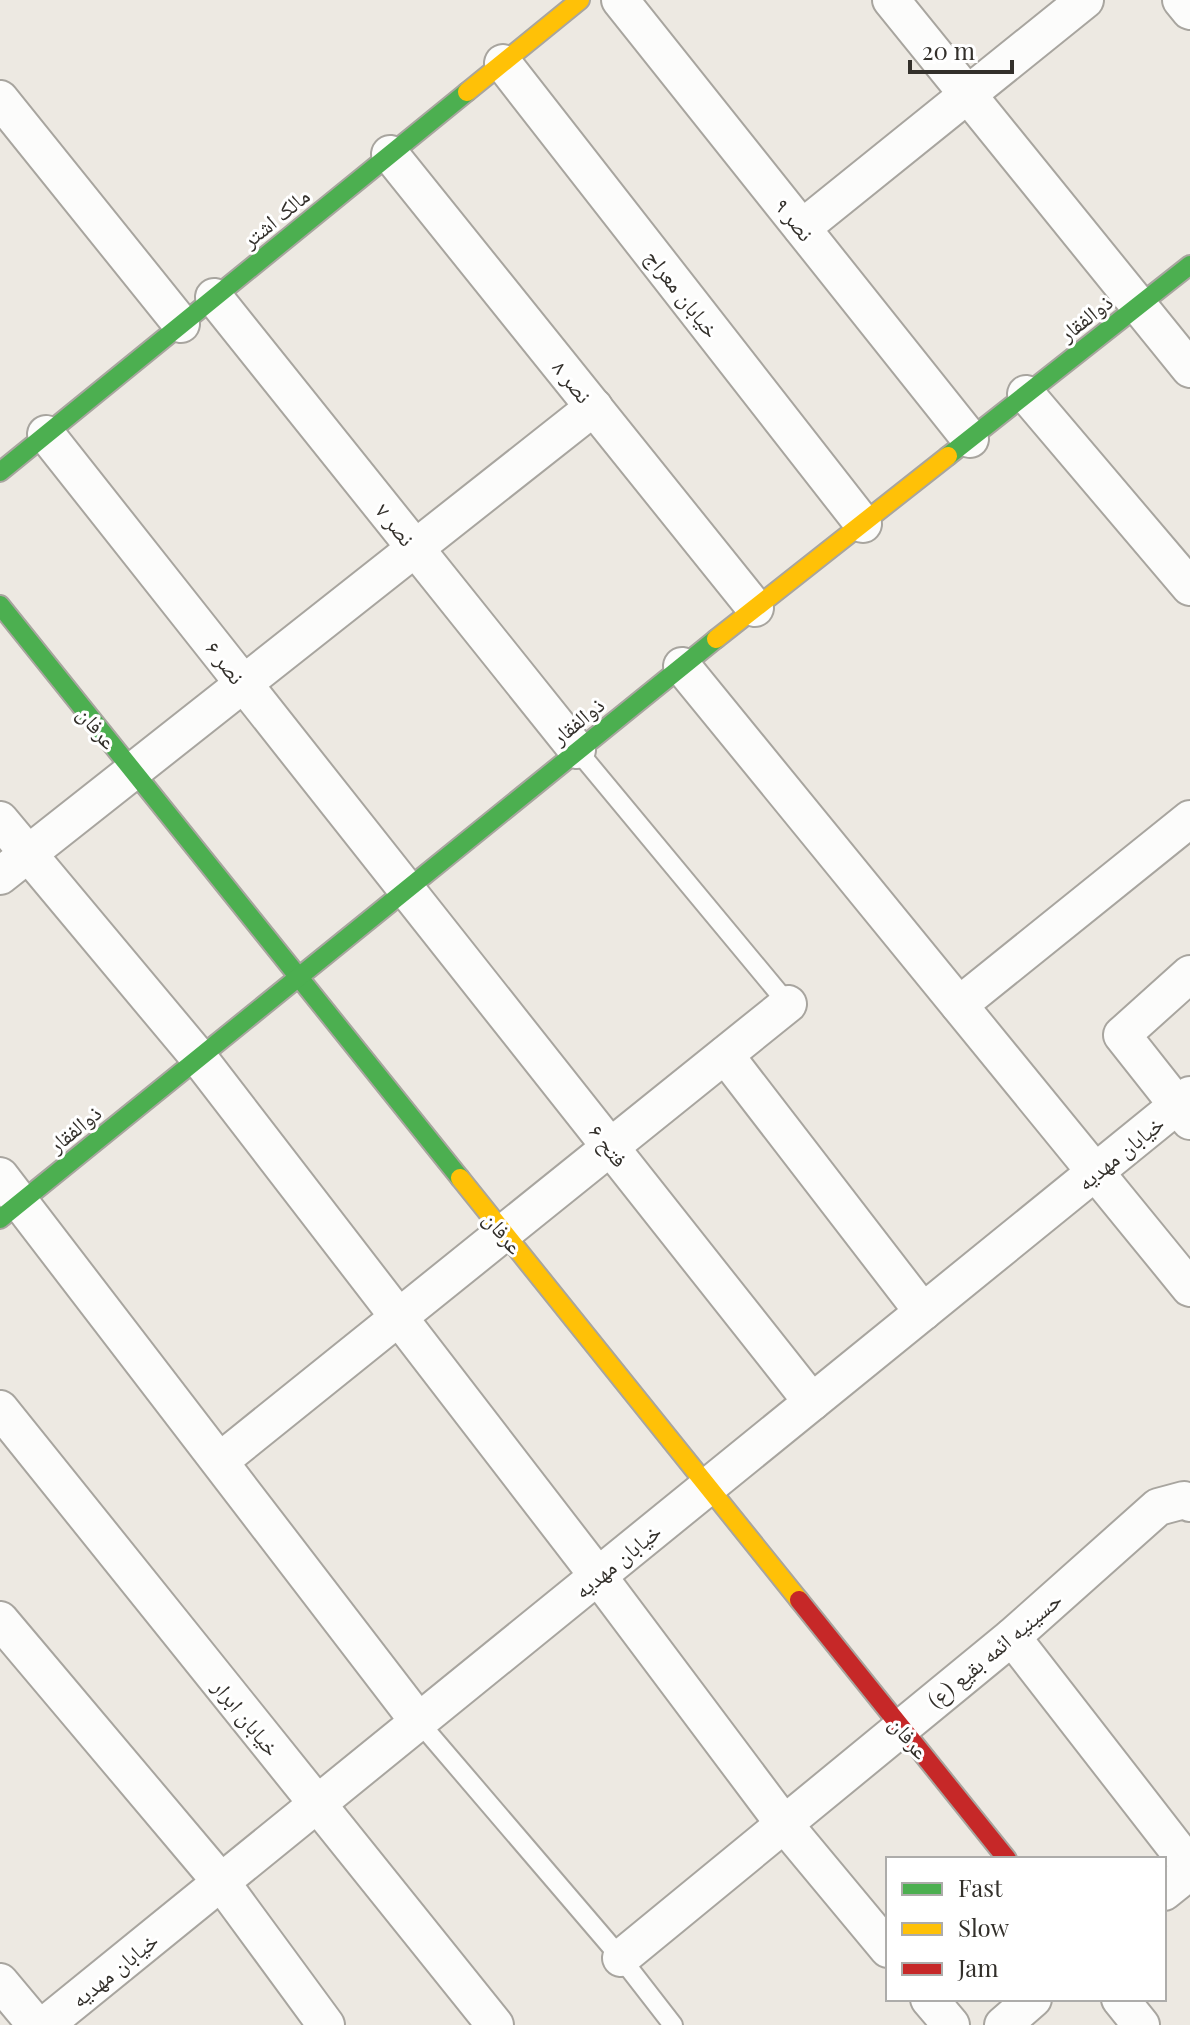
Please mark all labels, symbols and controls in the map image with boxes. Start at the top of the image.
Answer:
scale bar [910,24,1012,74]
text: 20 m [922,34,975,66]
street label: مالک اشتر [234,180,315,254]
street label: نصر ۹ [768,191,822,247]
street label: خیابان معراج [639,242,727,344]
street label: ذوالفقار [1051,287,1118,348]
street label: نصر ۸ [546,353,600,409]
street label: نصر ۷ [369,496,423,552]
street label: نصر ۶ [200,634,252,690]
street label: ذوالفقار [543,689,610,751]
street label: عرفان [71,699,125,755]
street label: ذوالفقار [40,1097,107,1159]
street label: خیابان مهدیه [1070,1108,1170,1196]
street label: فتح ۶ [583,1117,635,1173]
street label: عرفان [477,1204,531,1260]
street label: خیابان مهدیه [567,1516,667,1604]
street label: حسینیه ائمه بقیع (ع) [920,1584,1068,1714]
street label: خیابان ابرار [206,1671,287,1762]
street label: عرفان [883,1709,937,1765]
legend [886,1857,1166,2001]
text: Fast [958,1871,1003,1903]
text: Slow [958,1911,1010,1943]
street label: خیابان مهدیه [64,1925,164,2013]
text: Jam [957,1951,999,1983]

